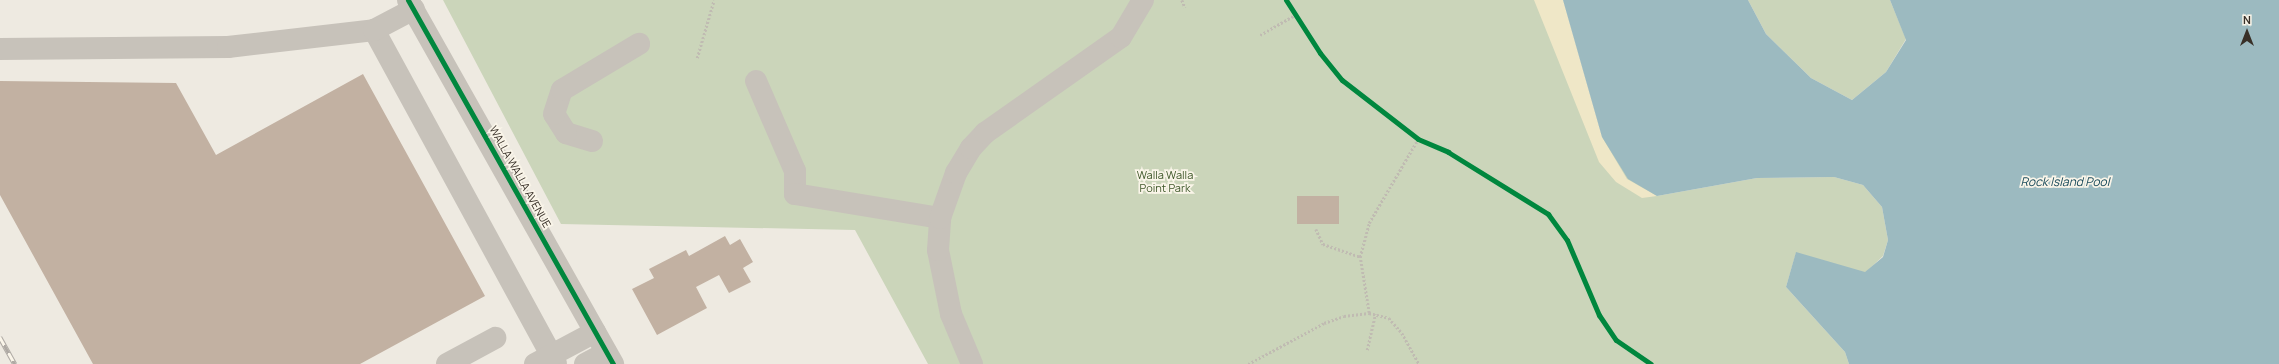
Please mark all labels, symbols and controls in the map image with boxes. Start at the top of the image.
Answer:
north arrow [2227,12,2267,52]
text: N [2243,12,2251,27]
street label: WALLA WALLA AVENUE [486,124,554,230]
park label: Walla Walla Point Park [1137,169,1193,195]
water label: Rock Island Pool [2020,175,2110,189]

